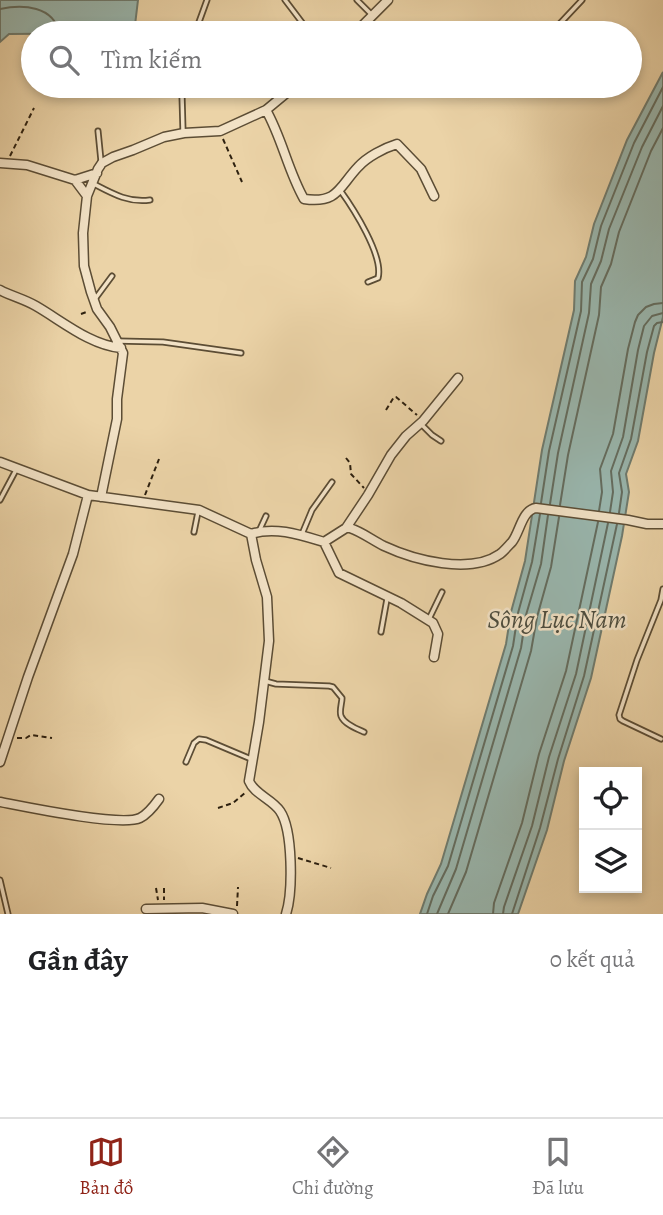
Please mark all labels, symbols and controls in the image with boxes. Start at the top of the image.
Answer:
search box [21,21,642,98]
icon: search [45,41,83,79]
text: Tìm kiếm [101,42,202,77]
water label: Sông Lục Nam [487,602,627,637]
map controls [579,767,642,893]
button: locate [579,767,642,830]
button: layers [579,830,642,893]
text: Gần đây [28,940,128,980]
text: 0 kết quả [550,944,635,975]
tab: Bản đồ [79,1133,133,1201]
tab: Chỉ đường [292,1133,374,1201]
tab: Đã lưu [532,1133,584,1201]

